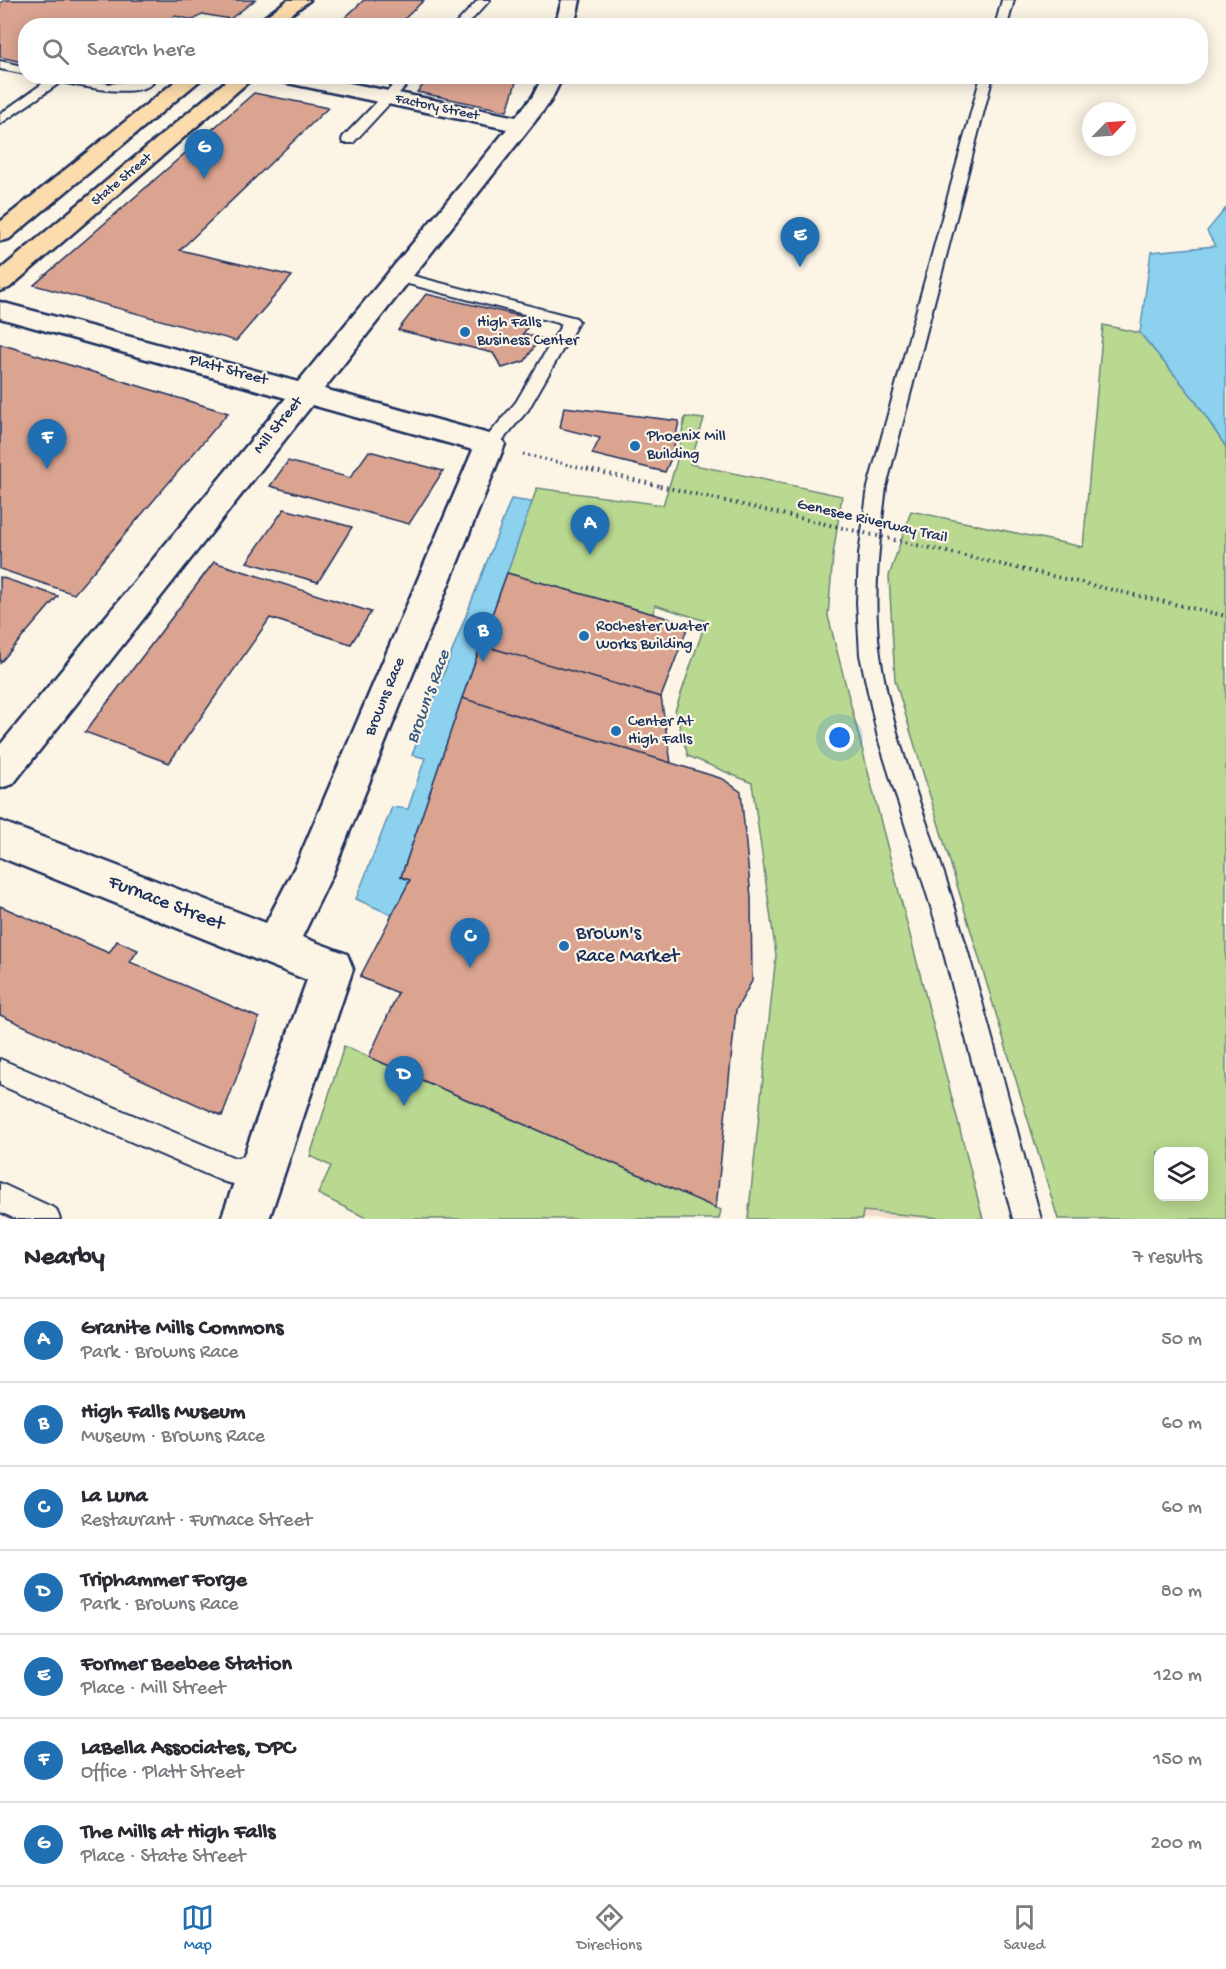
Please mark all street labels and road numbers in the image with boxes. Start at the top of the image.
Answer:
street label: Factory Street [393,91,482,125]
street label: State Street [88,149,157,210]
street label: Platt Street [186,351,271,391]
street label: Mill Street [250,392,309,458]
street label: Genesee Riverway Trail [795,495,949,549]
street label: Browns Race [361,654,411,740]
street label: Furnace Street [104,871,229,937]

